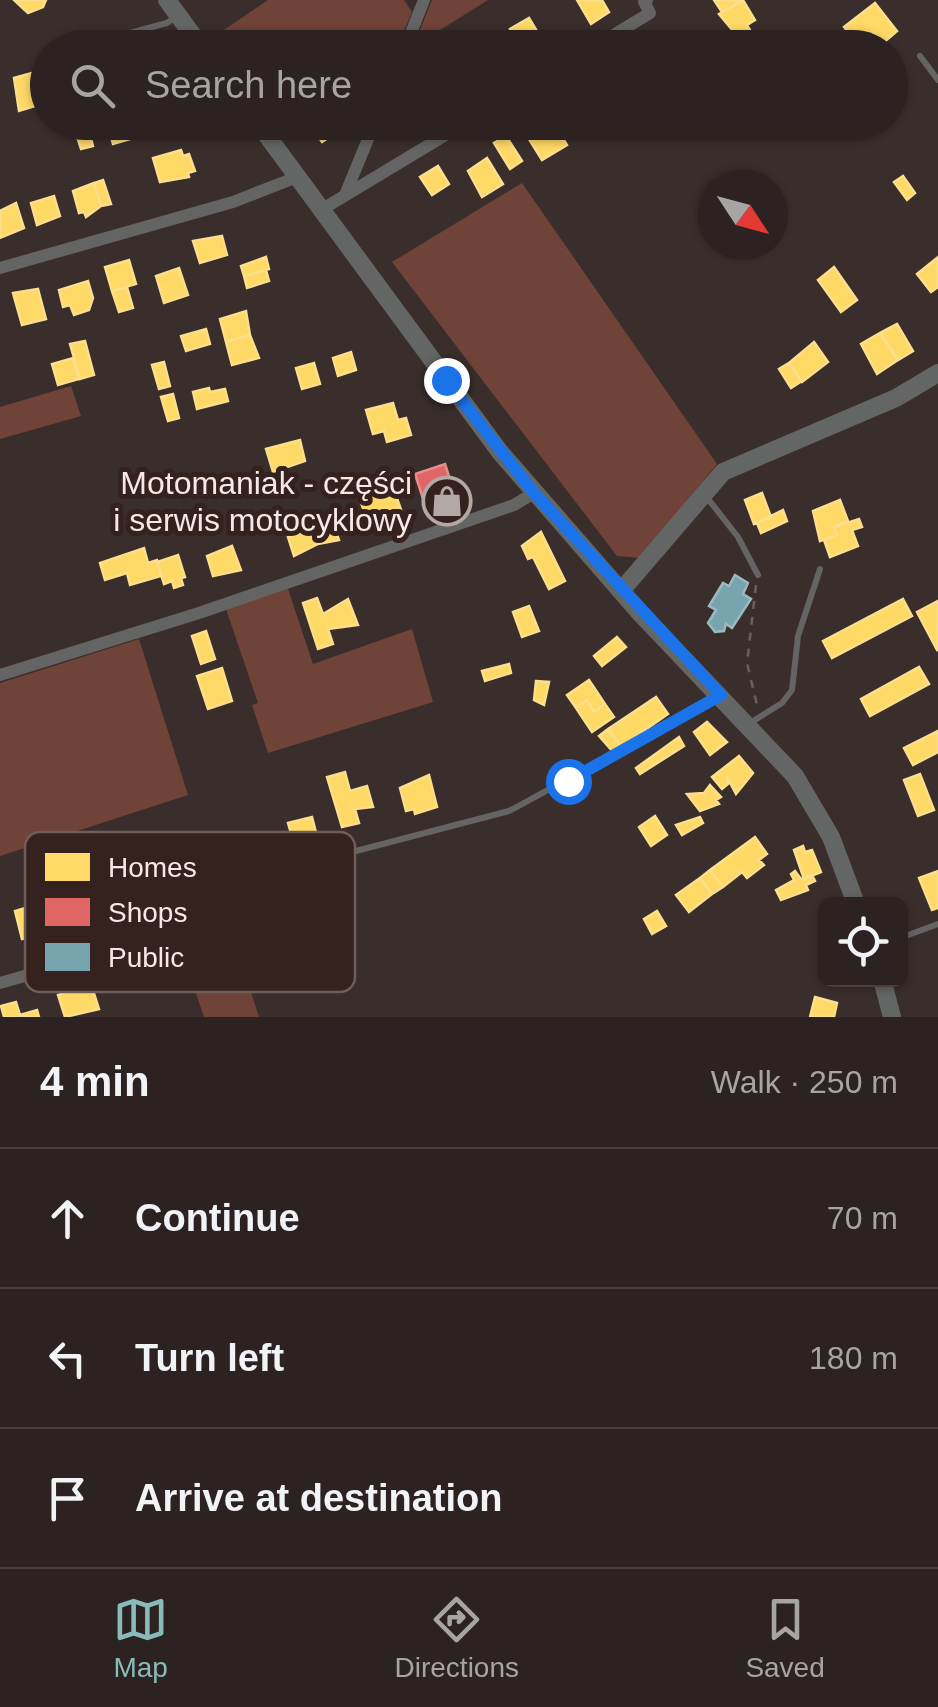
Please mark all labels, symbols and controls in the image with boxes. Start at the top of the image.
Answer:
search box [30,30,908,140]
icon: search [65,58,120,113]
text: Search here [145,64,352,106]
north arrow [698,170,788,260]
route end [424,358,470,404]
place label: Motomaniak - części i serwis motocyklowy [113,465,412,538]
shop icon: Motomaniak - części i serwis motocyklowy [421,475,473,527]
route start [546,759,592,805]
legend [25,832,355,992]
text: Homes [108,852,197,883]
text: Shops [108,897,187,928]
map controls [818,897,908,987]
button: locate [818,897,908,987]
text: Public [108,942,184,973]
text: 4 min [40,1058,150,1105]
text: Walk · 250 m [711,1064,898,1100]
icon: ahead [40,1191,95,1246]
text: Continue [135,1197,300,1239]
text: 70 m [827,1200,898,1236]
icon: left [40,1331,95,1386]
text: Turn left [135,1337,284,1379]
text: 180 m [809,1340,898,1376]
icon: arrive [40,1471,95,1526]
text: Arrive at destination [135,1477,502,1519]
tab: Map [113,1592,168,1684]
tab: Directions [395,1592,519,1684]
tab: Saved [745,1592,825,1684]

